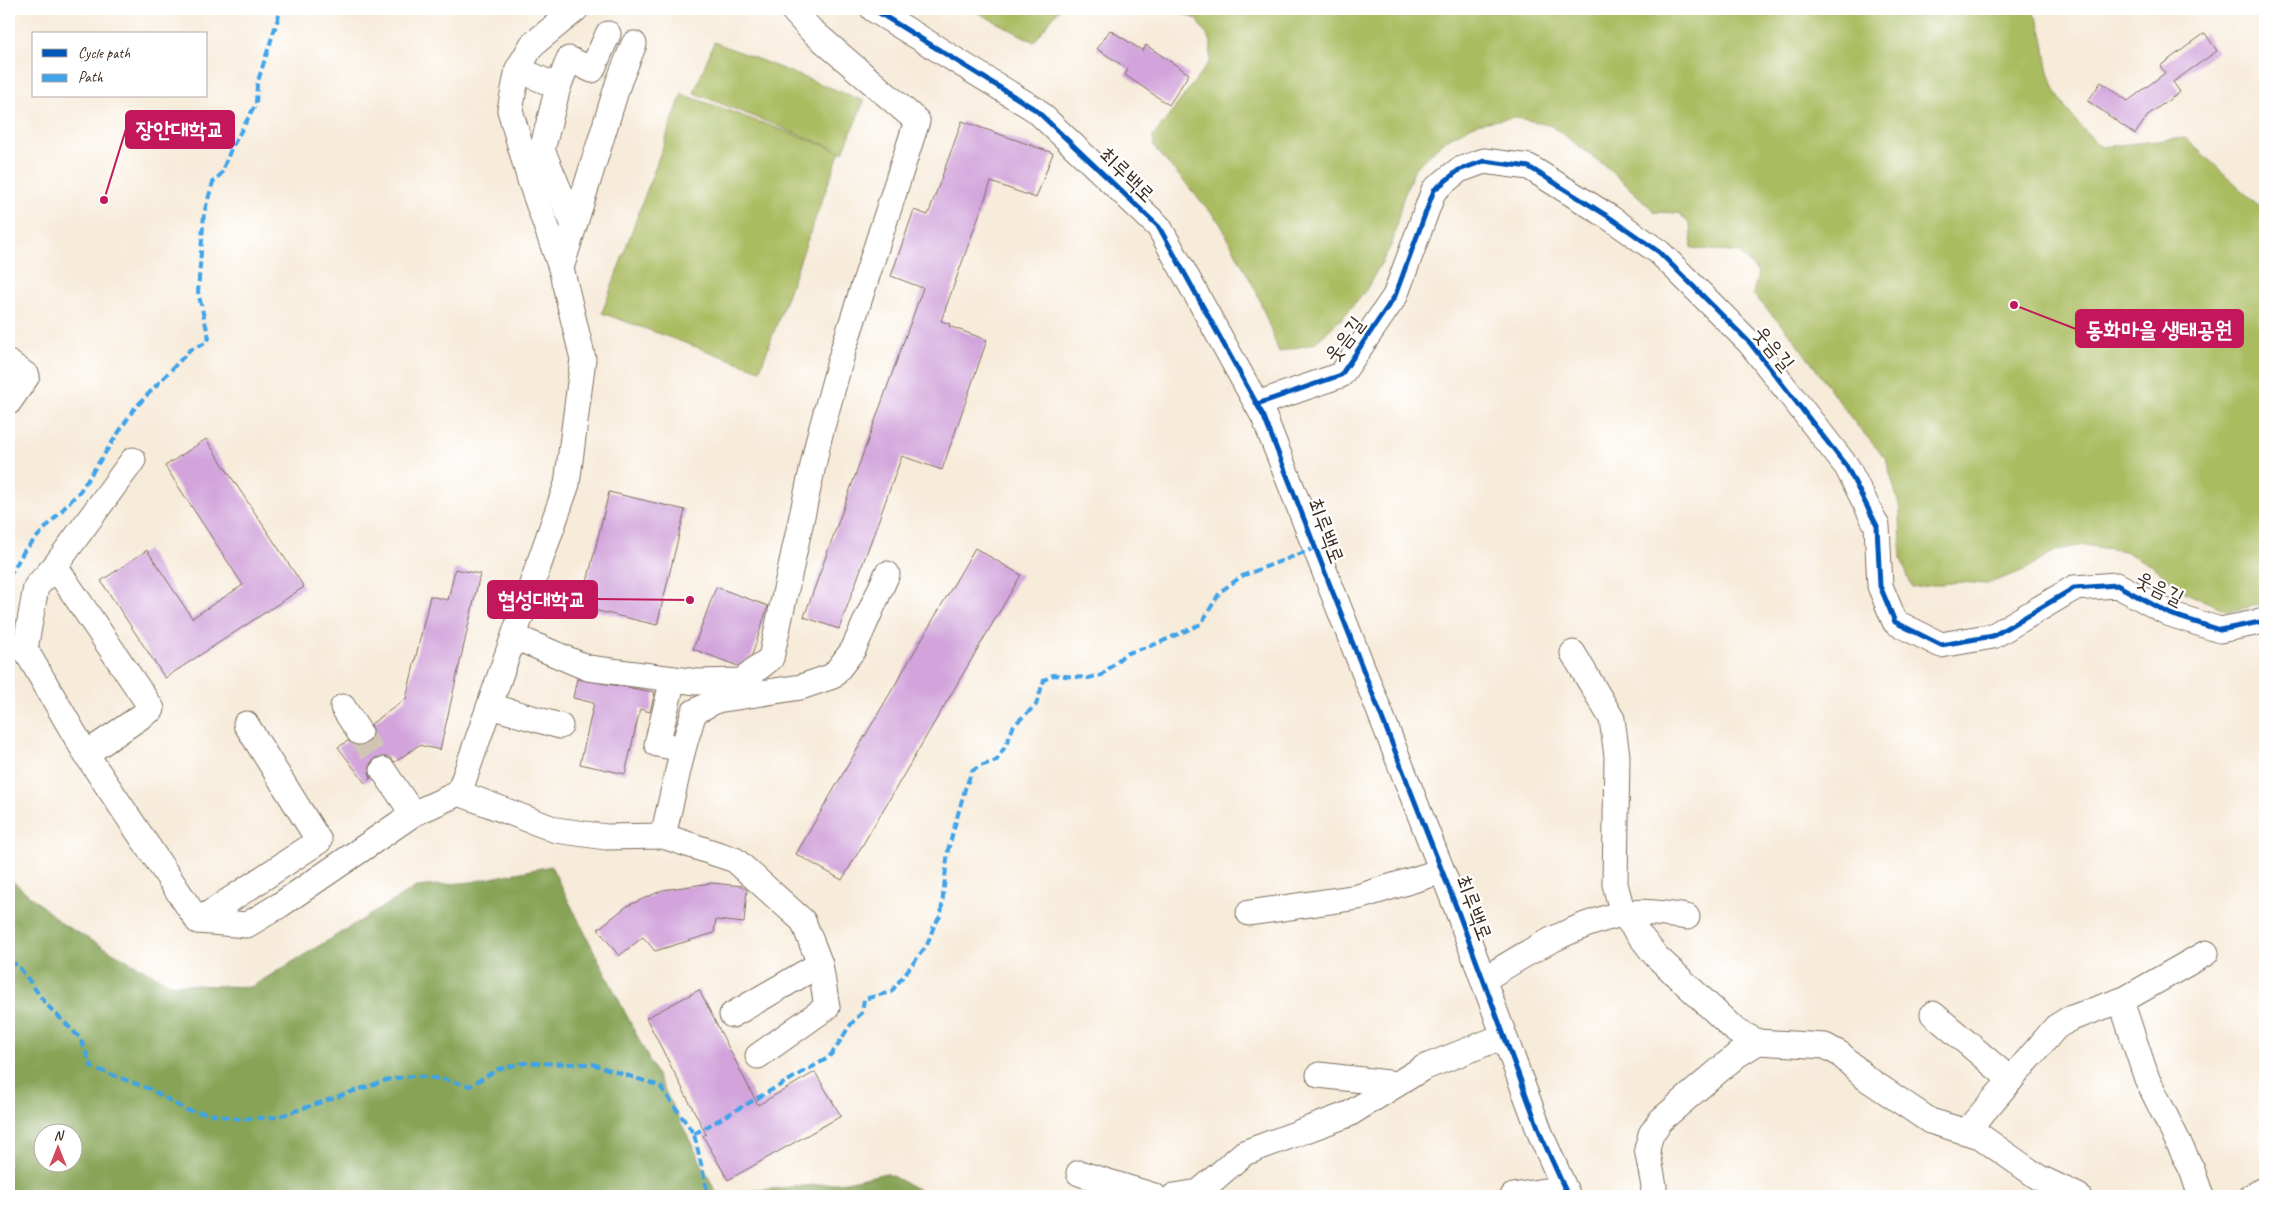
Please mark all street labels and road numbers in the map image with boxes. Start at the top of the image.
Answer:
street label: 최루백로 [1094,142,1160,208]
street label: 웃음길 [1318,311,1370,367]
street label: 웃음길 [1748,320,1800,376]
street label: 최루백로 [1302,495,1350,567]
street label: 웃음길 [2132,565,2189,611]
street label: 최루백로 [1450,872,1498,944]

